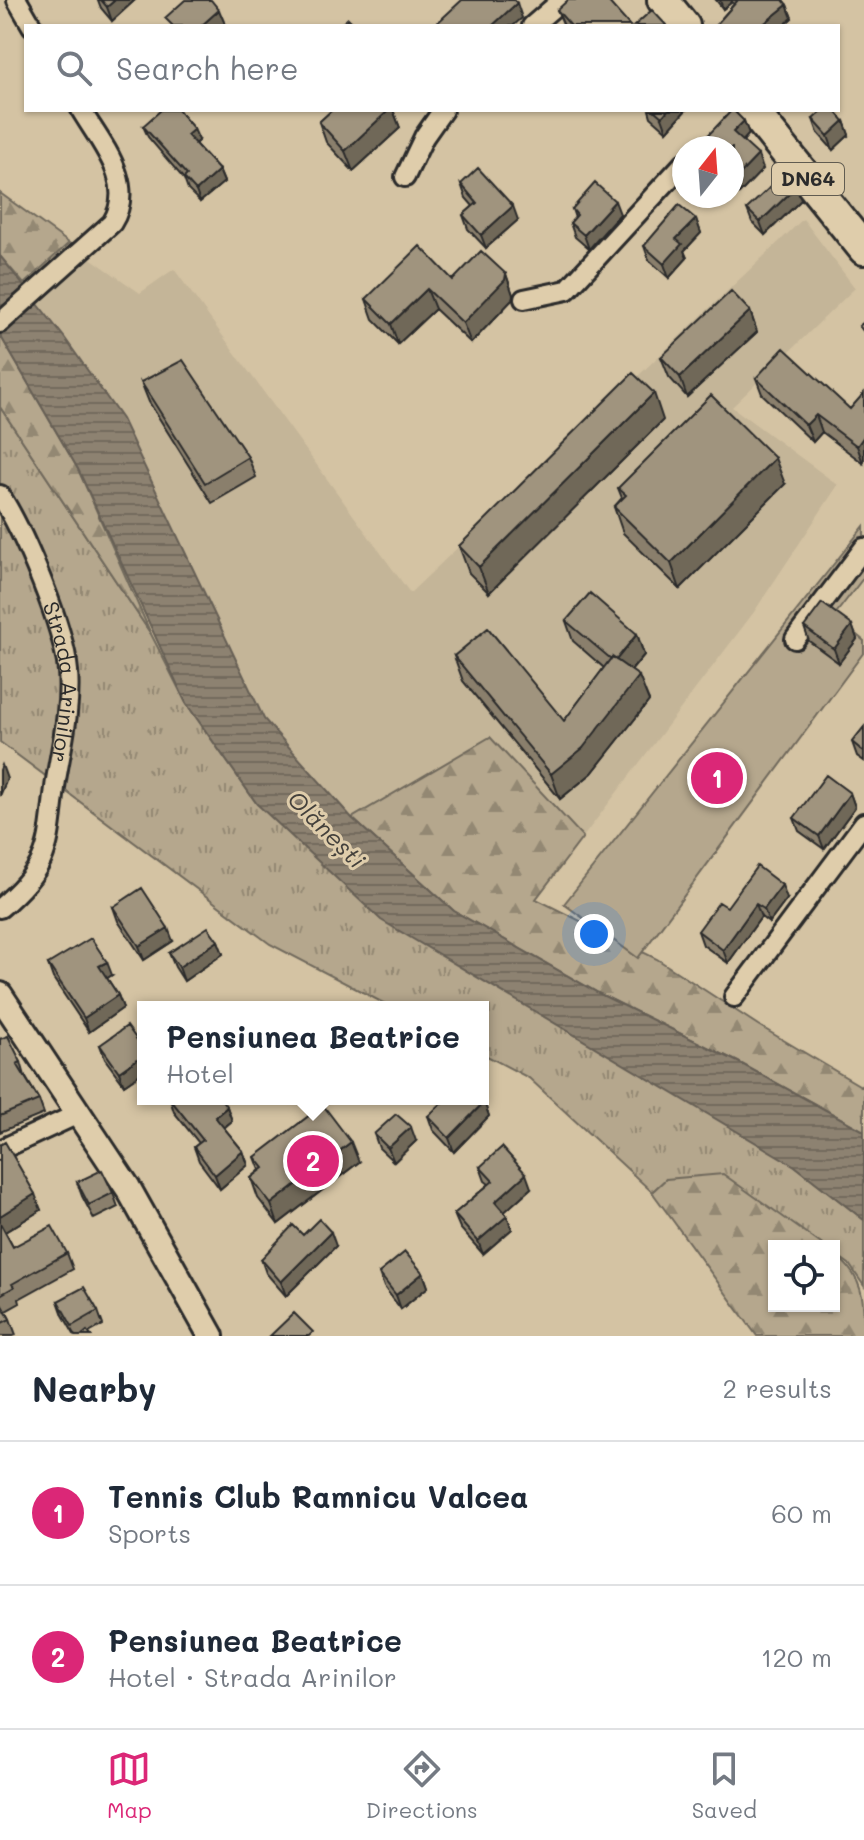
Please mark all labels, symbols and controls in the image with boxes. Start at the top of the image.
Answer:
search box [24,24,840,112]
icon: search [52,46,96,90]
text: Search here [116,48,299,88]
north arrow [672,136,744,208]
road number: DN64 [772,163,844,195]
street label: Strada Arinilor [37,597,84,765]
pin: 1 [691,748,743,808]
water label: Olănești [281,783,373,876]
your location [574,914,614,954]
popup [137,1001,489,1105]
text: Pensiunea Beatrice [166,1016,460,1056]
text: Hotel [166,1056,234,1090]
pin: 2 [287,1131,339,1191]
map controls [768,1240,840,1312]
button: locate [768,1240,840,1312]
text: Nearby [32,1366,157,1411]
text: 2 results [723,1371,832,1405]
text: Tennis Club Ramnicu Valcea [108,1476,528,1516]
text: 1 [52,1496,64,1530]
text: 60 m [771,1496,832,1530]
text: Sports [108,1516,191,1550]
text: Pensiunea Beatrice [108,1620,402,1660]
text: 2 [51,1640,65,1674]
text: 120 m [761,1640,832,1674]
text: Hotel · Strada Arinilor [108,1660,397,1694]
tab: Map [107,1747,152,1824]
tab: Directions [366,1747,478,1824]
tab: Saved [692,1747,757,1824]

